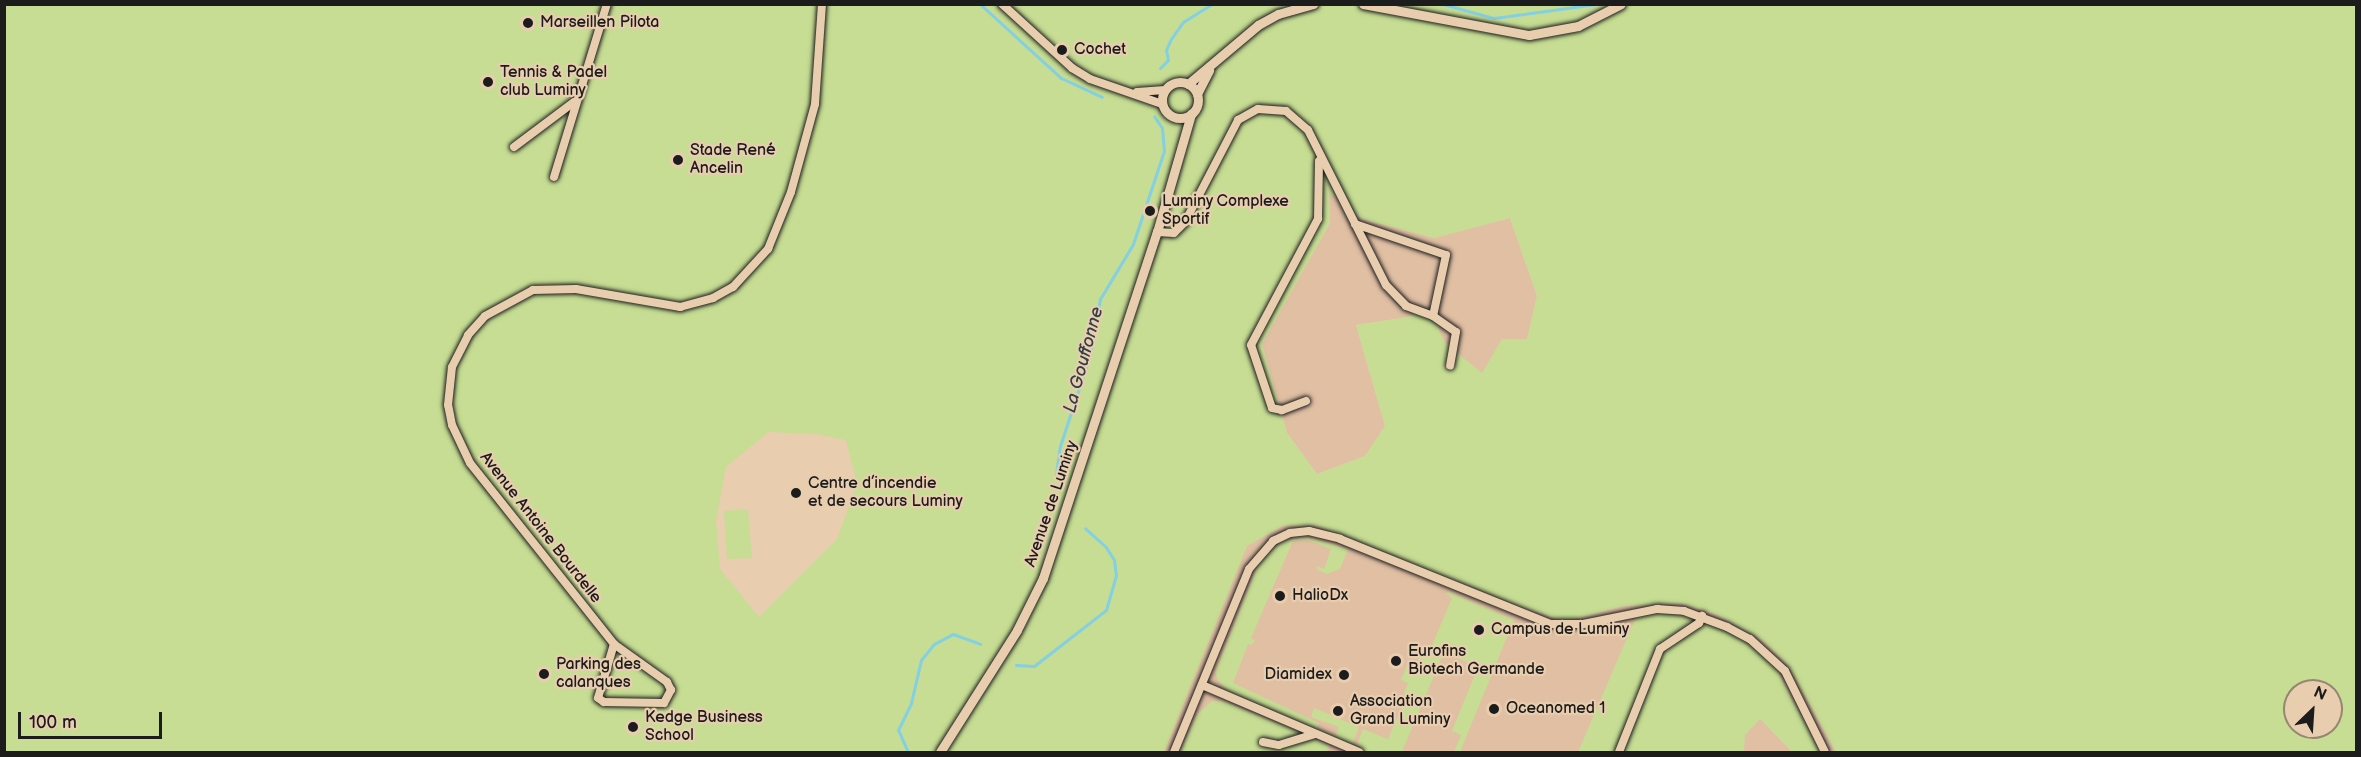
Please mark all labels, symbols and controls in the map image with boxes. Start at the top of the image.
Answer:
place label: Marseillen Pilota [540,13,659,33]
marker: Marseillen Pilota [521,16,535,30]
place label: Cochet [1074,40,1126,60]
marker: Cochet [1055,43,1069,57]
place label: Tennis & Padel club Luminy [500,63,607,101]
marker: Tennis & Padel club Luminy [481,75,495,89]
place label: Stade René Ancelin [690,141,776,179]
marker: Stade René Ancelin [671,153,685,167]
place label: Luminy Complexe Sportif [1162,192,1290,230]
marker: Luminy Complexe Sportif [1143,204,1157,218]
water label: La Gouffonne [1059,305,1109,415]
street label: Avenue de Luminy [1021,438,1083,570]
street label: Avenue Antoine Bourdelle [475,449,605,607]
place label: Centre d’incendie et de secours Luminy [808,474,963,512]
marker: Centre d’incendie et de secours Luminy [789,486,803,500]
place label: HalioDx [1292,586,1348,606]
marker: HalioDx [1273,589,1287,603]
place label: Campus de Luminy [1491,620,1629,640]
marker: Campus de Luminy [1472,623,1486,637]
place label: Eurofins Biotech Germande [1408,642,1544,680]
marker: Eurofins Biotech Germande [1389,654,1403,668]
place label: Parking des calanques [556,655,641,693]
place label: Diamidex [1265,665,1332,685]
marker: Parking des calanques [537,667,551,681]
marker: Diamidex [1337,668,1351,682]
north arrow [2283,679,2343,739]
text: N [2311,683,2329,705]
place label: Association Grand Luminy [1350,692,1450,730]
place label: Oceanomed 1 [1506,699,1606,719]
scale bar [21,700,165,738]
marker: Oceanomed 1 [1487,702,1501,716]
marker: Association Grand Luminy [1331,704,1345,718]
place label: Kedge Business School [645,708,763,746]
text: 100 m [29,712,77,733]
marker: Kedge Business School [626,720,640,734]

